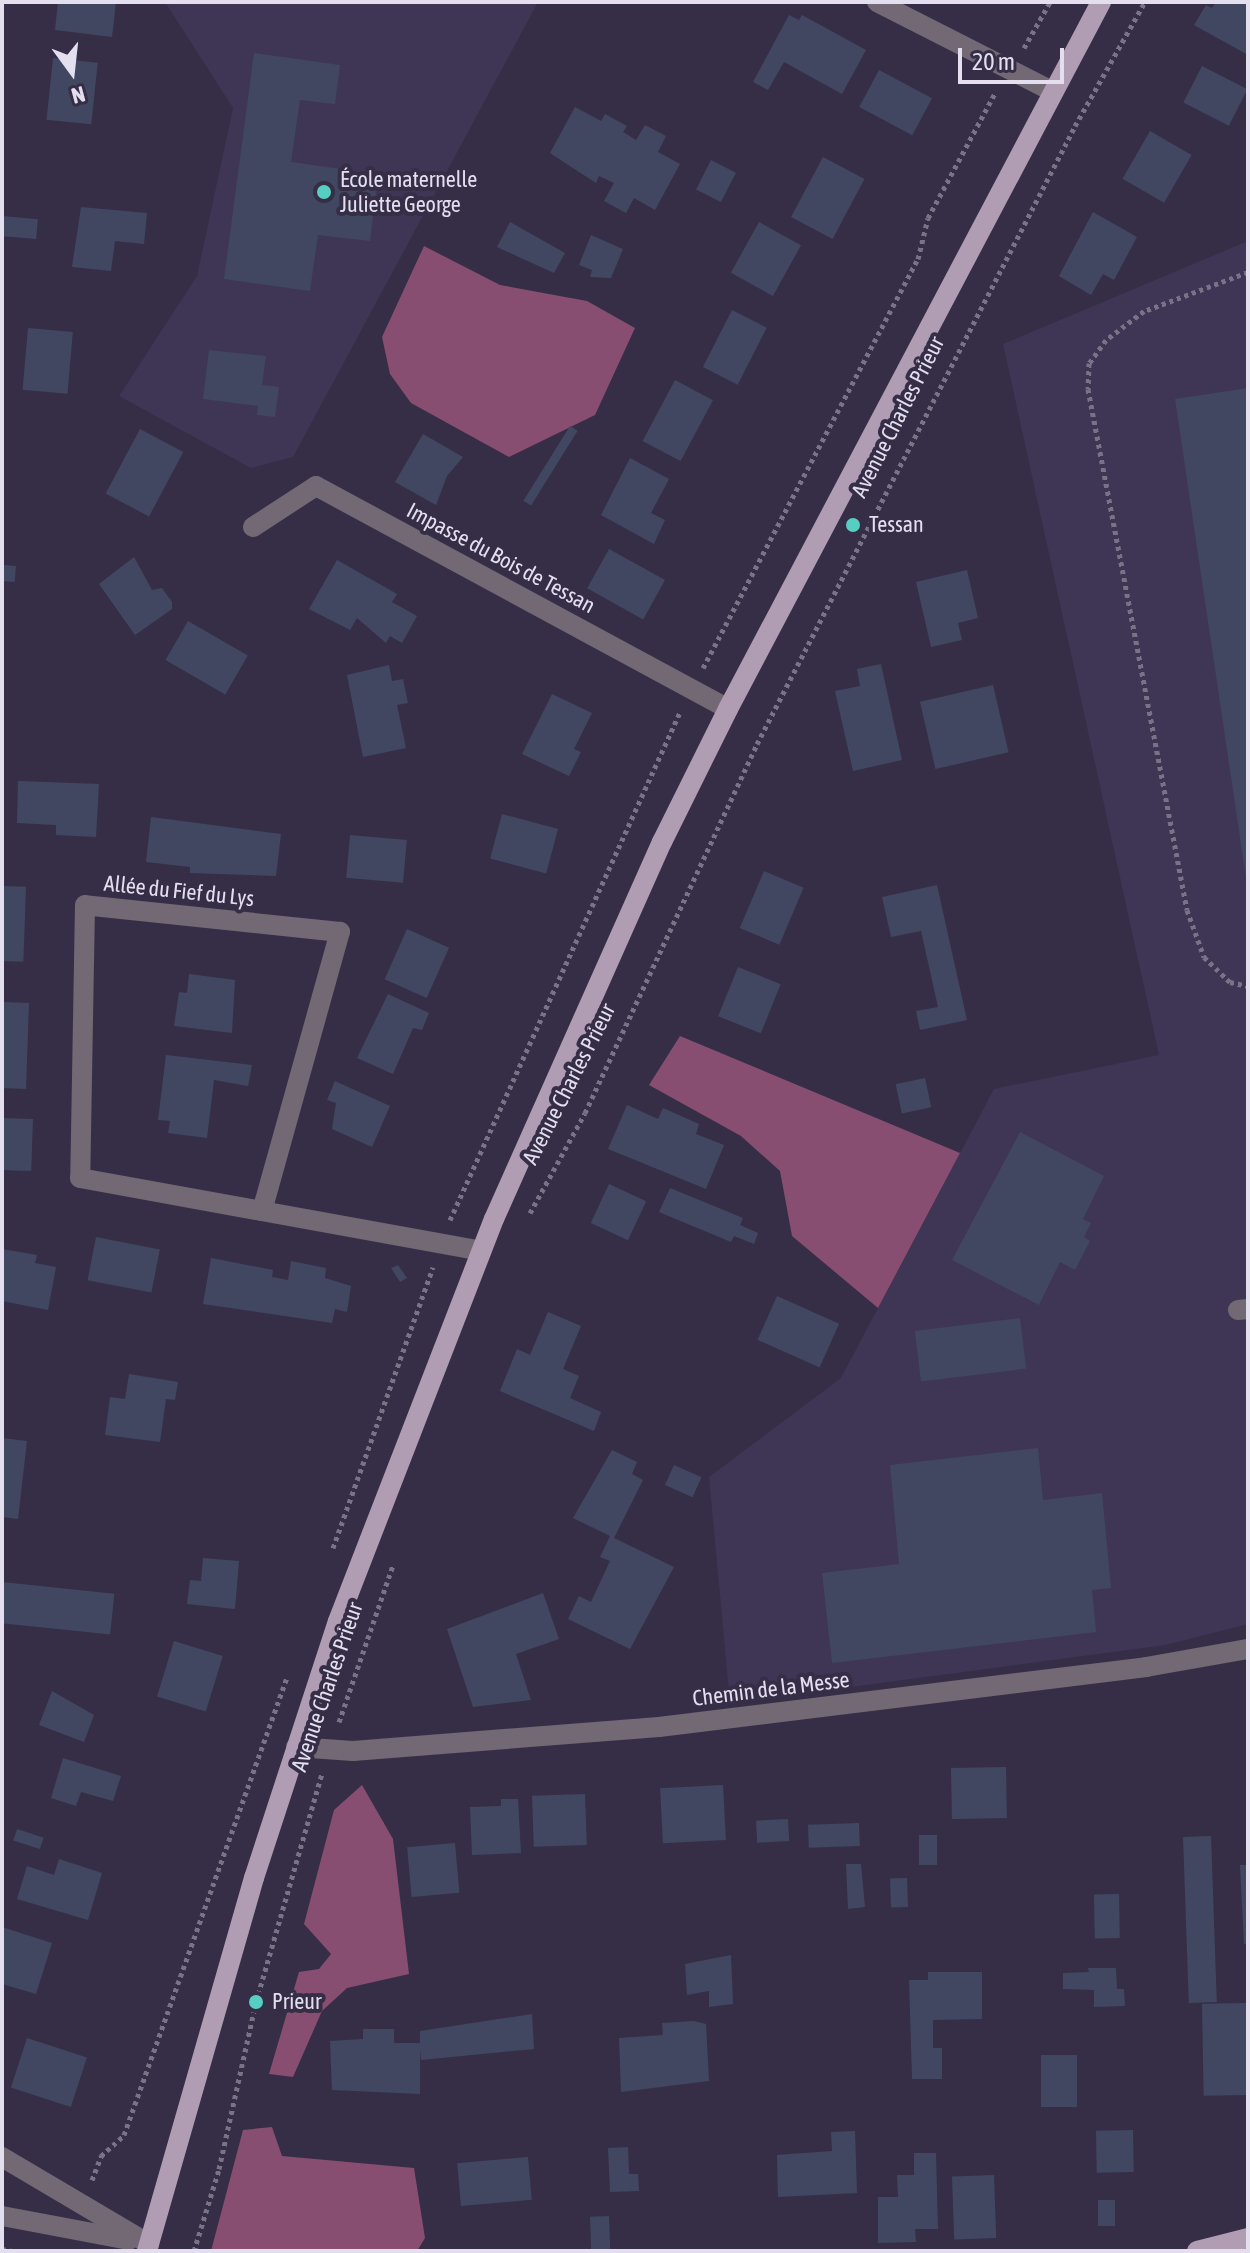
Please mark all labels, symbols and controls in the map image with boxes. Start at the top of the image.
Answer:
north arrow [32,32,112,112]
scale bar [962,32,1068,82]
text: 20 m [972,48,1015,75]
text: N [69,81,88,109]
place label: École maternelle Juliette George [340,166,477,218]
marker: École maternelle Juliette George [315,183,333,201]
street label: Avenue Charles Prieur [846,332,950,502]
street label: Impasse du Bois de Tessan [402,497,600,619]
place label: Tessan [869,512,924,538]
marker: Tessan [844,516,862,534]
street label: Allée du Fief du Lys [103,870,255,912]
street label: Avenue Charles Prieur [517,999,621,1169]
street label: Avenue Charles Prieur [286,1599,368,1775]
street label: Chemin de la Messe [691,1666,851,1712]
place label: Prieur [272,1989,321,2015]
marker: Prieur [247,1993,265,2011]

